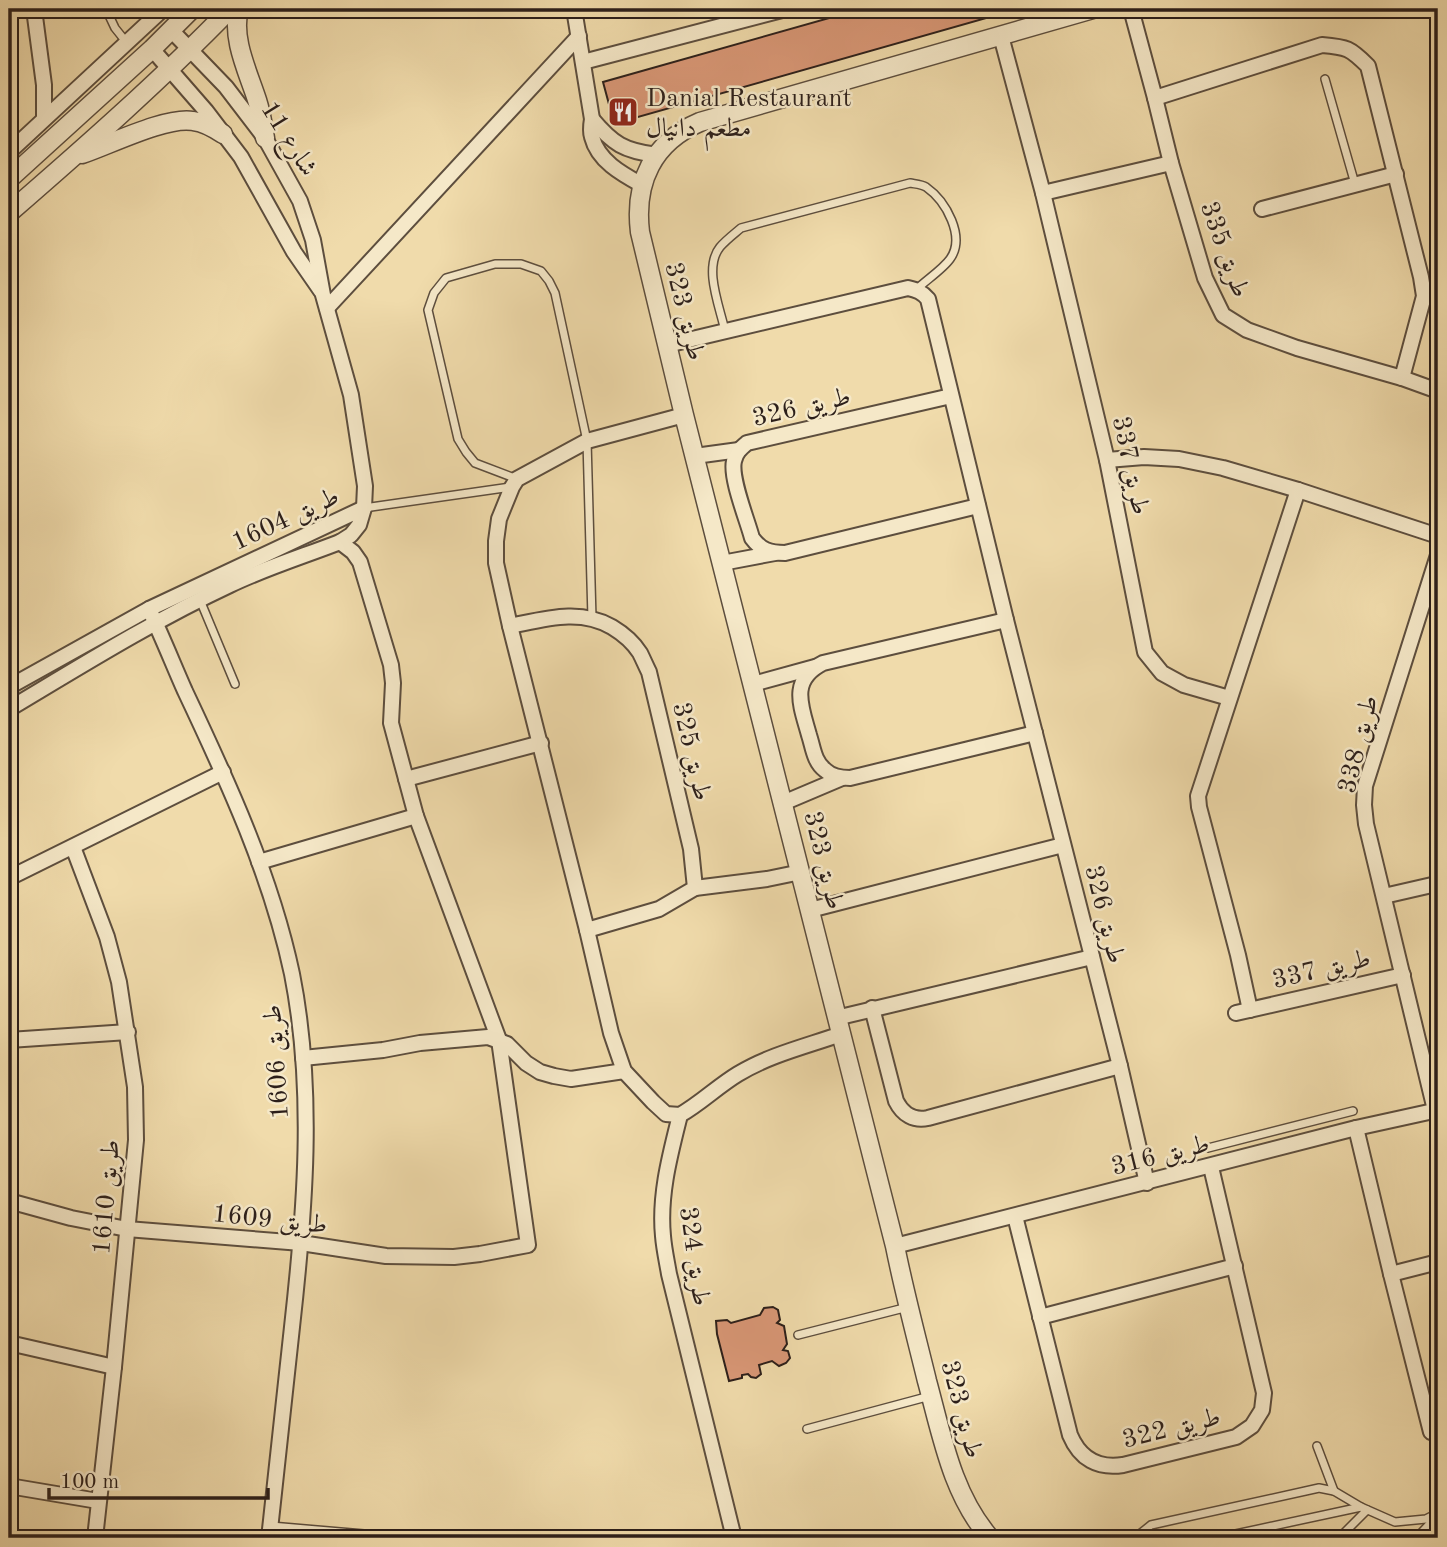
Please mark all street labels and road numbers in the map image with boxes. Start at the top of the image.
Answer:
street label: شارع 11 [249,97,321,185]
street label: طريق 335 [1193,198,1253,302]
street label: طريق 323 [657,260,709,364]
street label: طريق 326 [750,384,854,434]
street label: طريق 337 [1105,414,1153,517]
street label: طريق 1604 [228,484,344,558]
street label: طريق 338 [1334,693,1386,797]
street label: طريق 325 [665,700,715,804]
street label: طريق 323 [796,809,848,913]
street label: طريق 326 [1077,863,1129,967]
street label: طريق 337 [1270,946,1374,996]
street label: طريق 1606 [260,1003,296,1120]
street label: طريق 316 [1109,1131,1213,1183]
street label: طريق 1610 [89,1139,127,1256]
street label: طريق 1609 [211,1201,328,1241]
street label: طريق 324 [672,1205,714,1308]
street label: طريق 323 [934,1358,987,1462]
street label: طريق 322 [1120,1404,1224,1456]

